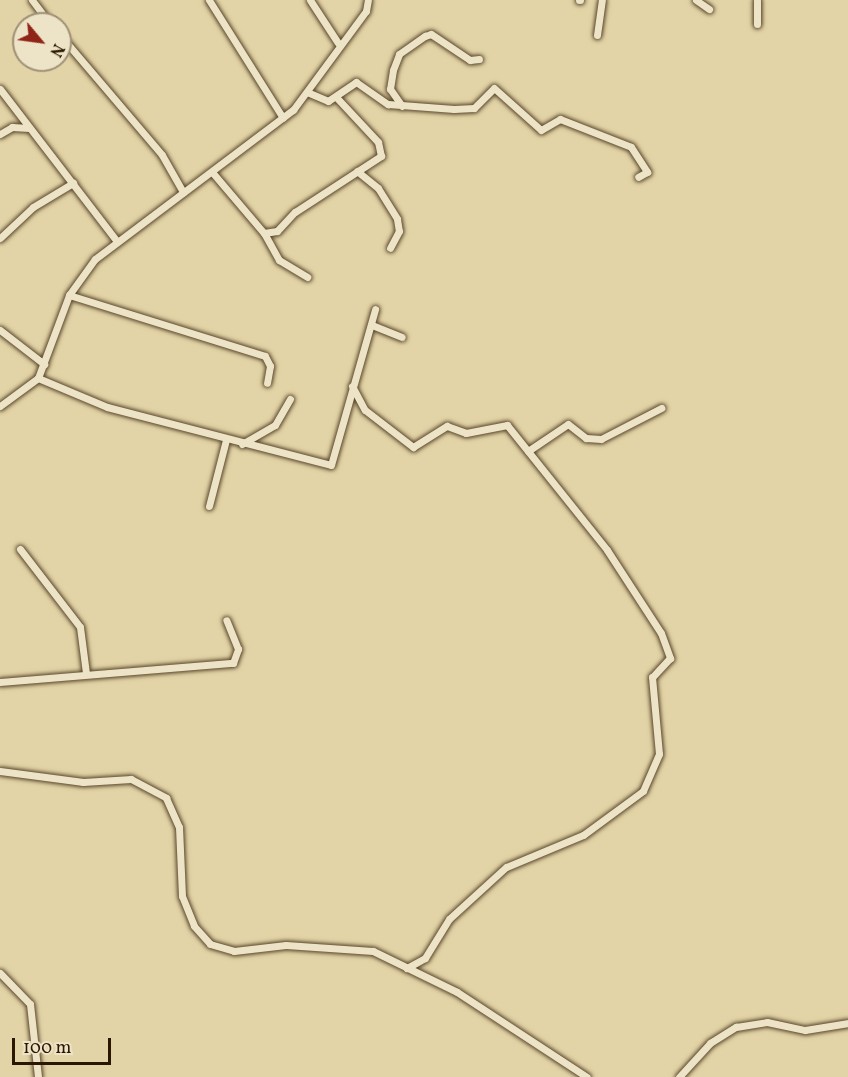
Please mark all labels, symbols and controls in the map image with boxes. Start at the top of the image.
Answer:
north arrow [12,12,72,72]
text: N [44,39,68,60]
scale bar [15,1026,114,1064]
text: 100 m [23,1036,72,1061]

